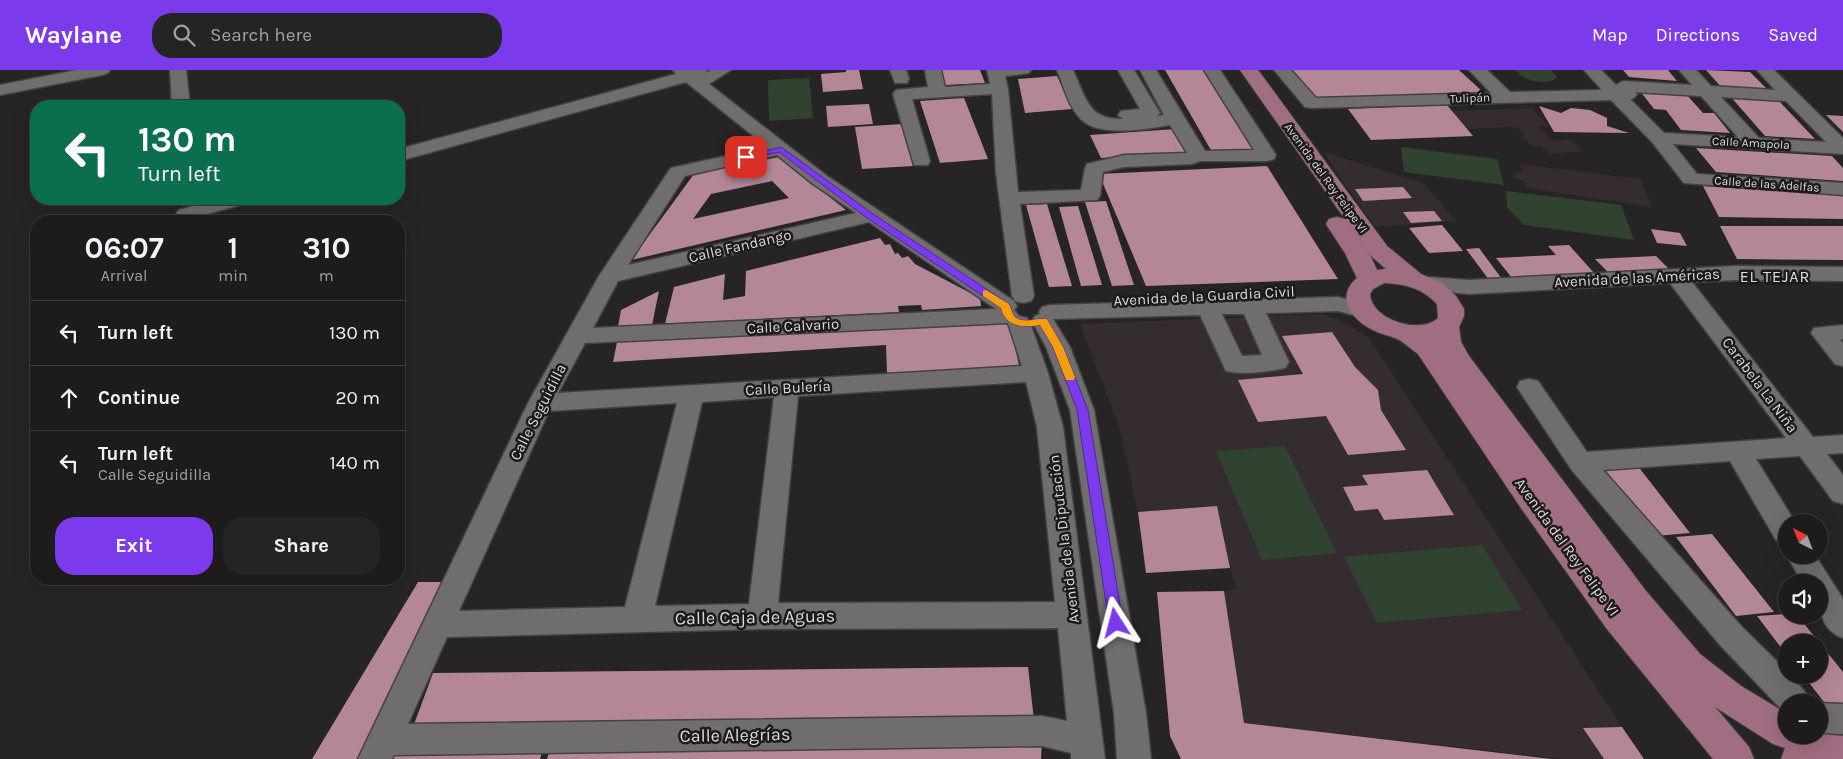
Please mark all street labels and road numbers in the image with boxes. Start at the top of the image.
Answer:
street label: Tulipán [1450,90,1490,106]
street label: Avenida del Rey Felipe VI [1281,120,1371,236]
street label: Calle Amapola [1712,134,1790,152]
street label: Calle de las Adelfas [1714,173,1820,195]
street label: Calle Fandango [687,225,793,267]
street label: Avenida de las Américas [1554,265,1720,291]
street label: Avenida de la Guardia Civil [1113,282,1295,310]
street label: Calle Calvario [746,315,840,337]
street label: Carabela La Niña [1718,334,1802,436]
street label: Calle Seguidilla [506,361,570,463]
street label: Calle Bulería [745,377,831,399]
street label: Avenida de la Diputación [1045,454,1083,624]
street label: Avenida del Rey Felipe VI [1511,475,1623,619]
street label: Calle Caja de Aguas [675,605,835,629]
street label: Calle Alegrías [680,723,790,747]

